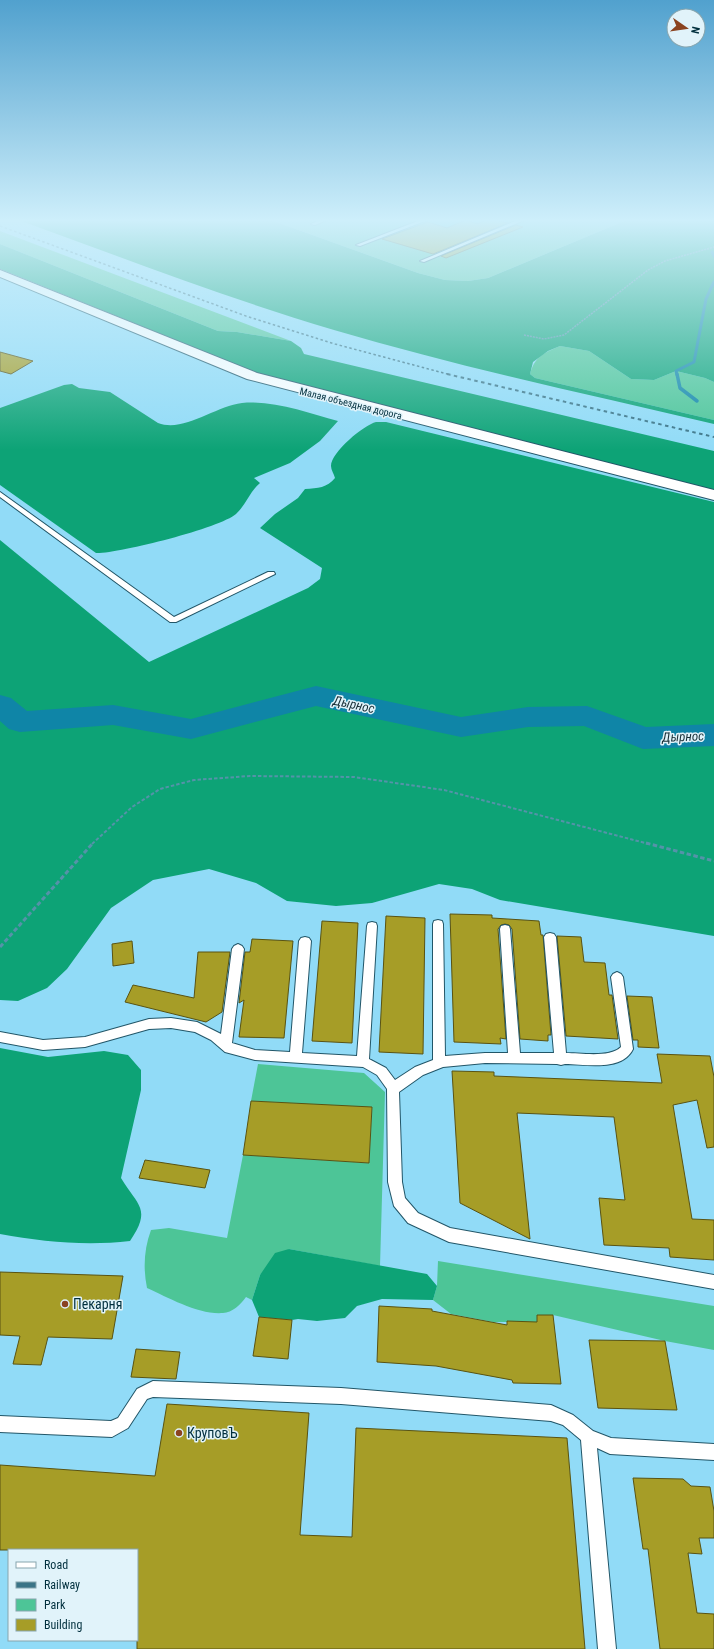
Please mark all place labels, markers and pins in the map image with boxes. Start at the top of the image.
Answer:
place label: Пекарня [73,1296,122,1312]
marker: Пекарня [60,1299,70,1309]
place label: КруповЪ [187,1425,238,1441]
marker: КруповЪ [174,1428,184,1438]

